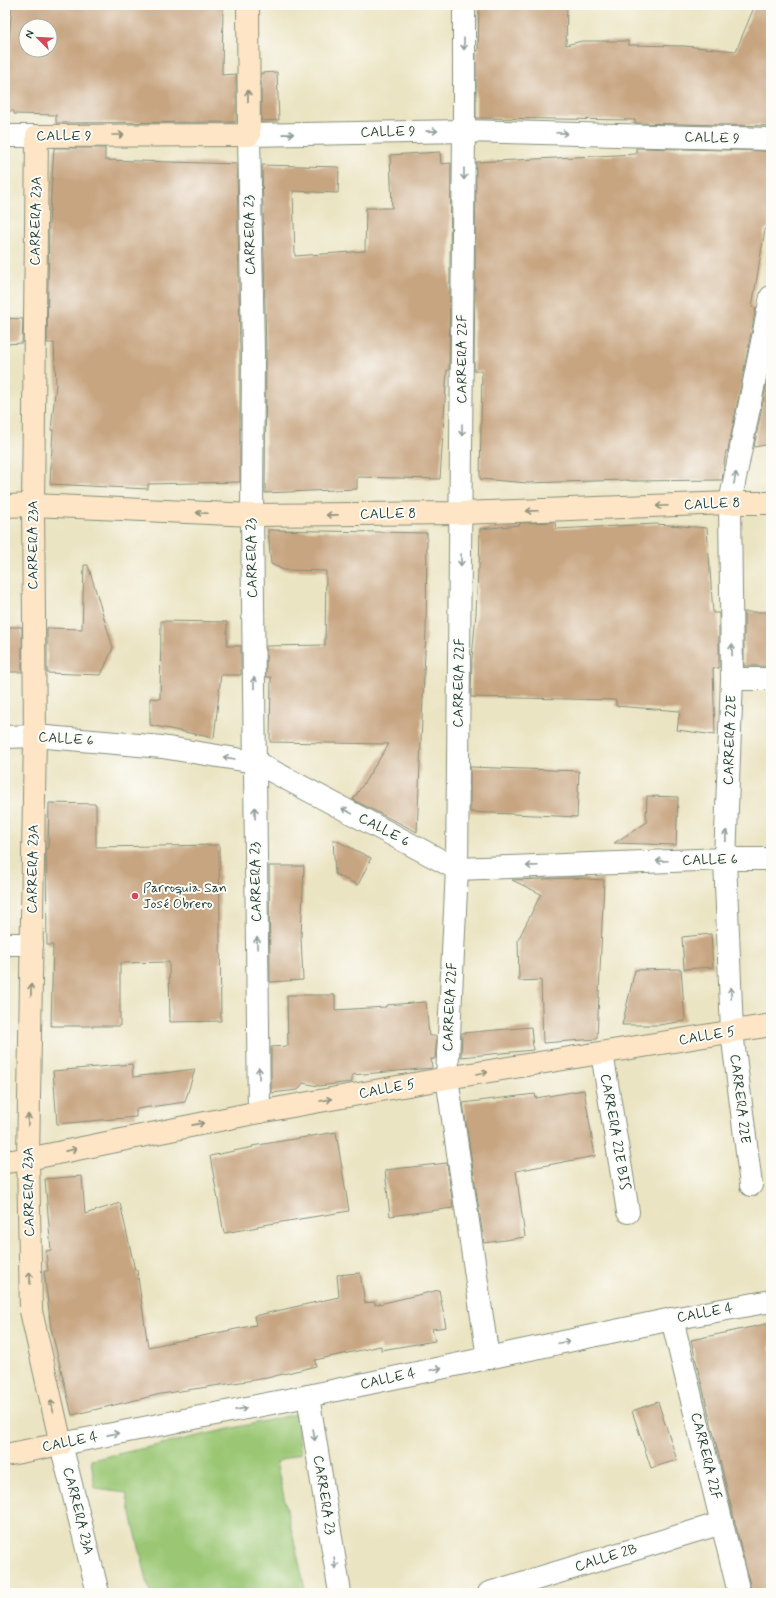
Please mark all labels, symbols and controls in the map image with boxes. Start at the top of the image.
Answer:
north arrow [18,18,58,58]
text: N [22,28,38,41]
one-way arrow [460,37,468,50]
one-way arrow [244,90,252,103]
street label: CALLE 9 [360,123,416,141]
street label: CALLE 9 [36,127,92,145]
one-way arrow [425,127,438,135]
street label: CALLE 9 [684,128,740,148]
one-way arrow [281,130,294,138]
one-way arrow [555,130,568,137]
one-way arrow [111,132,124,139]
one-way arrow [460,167,468,180]
street label: CARRERA 23A [26,176,46,266]
street label: CARRERA 23 [240,195,260,275]
street label: CARRERA 22F [453,314,471,404]
one-way arrow [458,423,466,436]
one-way arrow [731,472,739,485]
street label: CALLE 8 [684,494,740,514]
street label: CARRERA 23A [24,500,42,590]
one-way arrow [656,502,669,509]
street label: CALLE 8 [360,505,416,523]
one-way arrow [526,507,539,514]
one-way arrow [196,509,209,517]
one-way arrow [326,511,339,518]
street label: CARRERA 23 [242,518,262,598]
one-way arrow [457,553,465,566]
street label: CARRERA 22F [449,638,469,728]
one-way arrow [728,644,736,657]
one-way arrow [250,677,258,690]
street label: CARRERA 22E [719,695,741,785]
street label: CALLE 6 [38,728,94,750]
one-way arrow [223,754,236,762]
one-way arrow [341,806,353,814]
one-way arrow [251,807,259,820]
street label: CALLE 6 [355,809,413,851]
street label: CARRERA 23A [23,824,43,914]
one-way arrow [722,830,730,843]
street label: CARRERA 23 [246,842,266,922]
street label: CALLE 6 [682,851,738,869]
one-way arrow [656,857,669,865]
one-way arrow [526,862,539,870]
place label: Parroquia San José Obrero [143,879,227,913]
marker: Parroquia San José Obrero [130,891,140,901]
one-way arrow [253,937,261,950]
street label: CARRERA 22F [439,962,461,1052]
one-way arrow [27,984,35,997]
one-way arrow [727,987,734,1000]
street label: CALLE 5 [678,1023,736,1049]
street label: CARRERA 22E [726,1053,754,1145]
one-way arrow [255,1067,262,1080]
one-way arrow [475,1069,488,1077]
street label: CARRERA 22E BIS [596,1072,634,1192]
street label: CALLE 5 [357,1075,417,1103]
one-way arrow [319,1096,332,1104]
one-way arrow [24,1114,32,1127]
one-way arrow [191,1120,204,1128]
one-way arrow [64,1146,77,1154]
street label: CARRERA 23A [19,1147,39,1237]
one-way arrow [26,1272,34,1285]
street label: CALLE 4 [676,1299,734,1327]
one-way arrow [557,1337,570,1345]
street label: CALLE 4 [358,1364,418,1394]
one-way arrow [430,1364,443,1372]
one-way arrow [48,1400,56,1413]
one-way arrow [234,1405,247,1413]
street label: CARRERA 22F [686,1411,726,1501]
street label: CALLE 4 [40,1428,100,1456]
one-way arrow [310,1428,318,1441]
one-way arrow [106,1429,119,1437]
street label: CARRERA 23 [309,1454,339,1536]
street label: CARRERA 23A [58,1465,98,1557]
street label: CALLE 2B [573,1540,639,1576]
one-way arrow [332,1556,340,1569]

